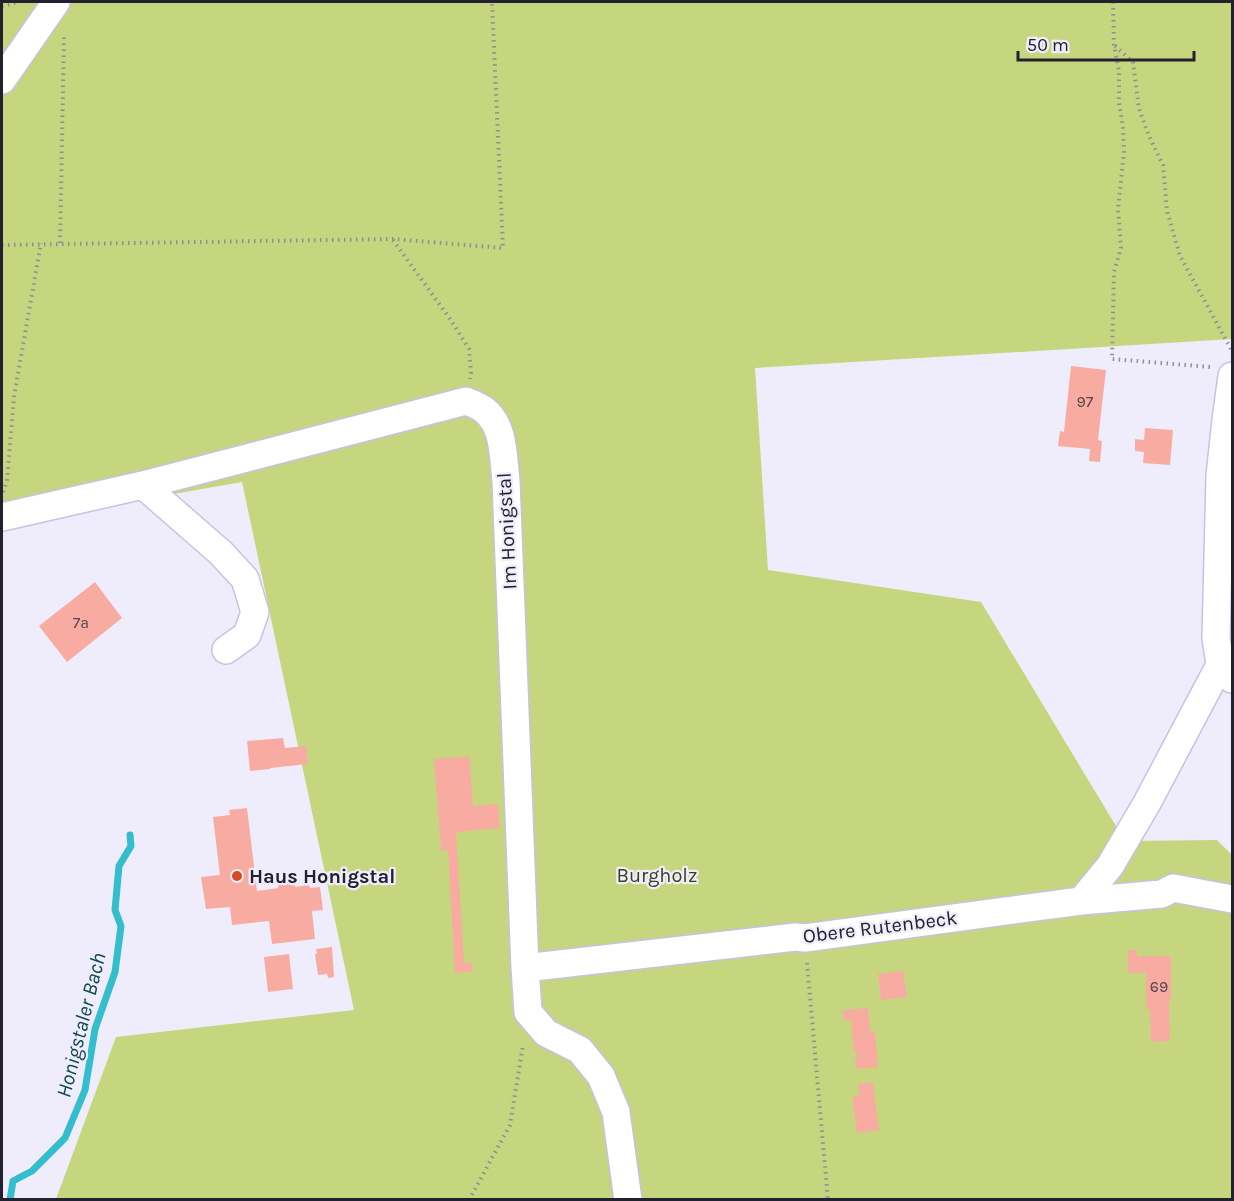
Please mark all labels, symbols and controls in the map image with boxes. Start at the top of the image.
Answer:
scale bar [1018,24,1194,62]
text: 50 m [1027,34,1069,56]
house number: 97 [1077,392,1094,411]
street label: Im Honigstal [492,472,522,590]
house number: 7a [73,613,89,632]
park label: Burgholz [617,864,697,887]
place label: Haus Honigstal [249,865,395,888]
marker: Haus Honigstal [230,869,244,883]
street label: Obere Rutenbeck [802,906,958,948]
water label: Honigstaler Bach [51,950,111,1100]
house number: 69 [1150,977,1168,996]

